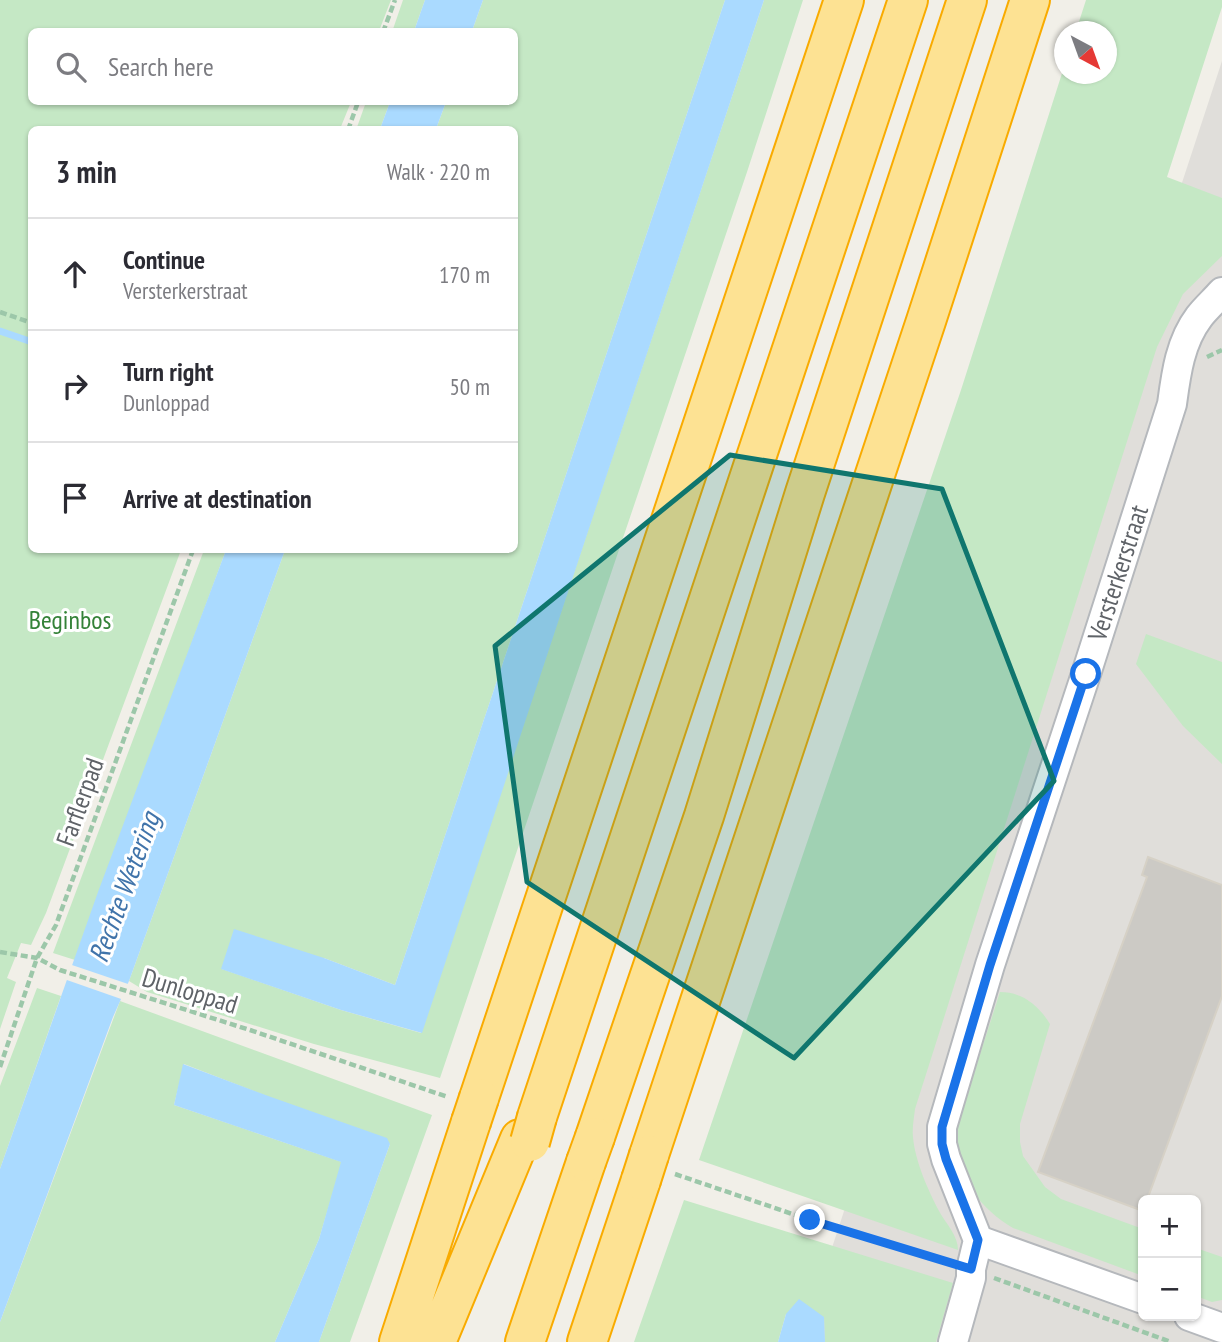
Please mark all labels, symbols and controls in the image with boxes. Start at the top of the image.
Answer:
north arrow [1054,21,1117,84]
search box [28,28,518,105]
icon: search [52,48,90,86]
text: Search here [108,50,214,83]
text: 3 min [56,152,117,191]
text: Walk · 220 m [387,157,490,186]
text: Continue [123,243,205,276]
icon: ahead [56,255,94,293]
text: 170 m [439,260,490,289]
text: Versterkerstraat [123,276,248,305]
text: Turn right [123,355,214,388]
icon: right [56,367,94,405]
text: 50 m [449,372,490,401]
text: Dunloppad [123,388,210,417]
icon: arrive [56,479,94,517]
text: Arrive at destination [123,482,312,515]
street label: Versterkerstraat [1080,501,1155,646]
park label: Beginbos [29,603,111,636]
route start [1070,658,1101,689]
street label: Farflerpad [48,753,111,850]
water label: Rechte Wetering [79,805,168,967]
street label: Dunloppad [139,960,242,1021]
map controls [1138,1195,1201,1321]
button: + [1138,1195,1201,1258]
route end [794,1204,825,1235]
button: − [1138,1258,1201,1321]

